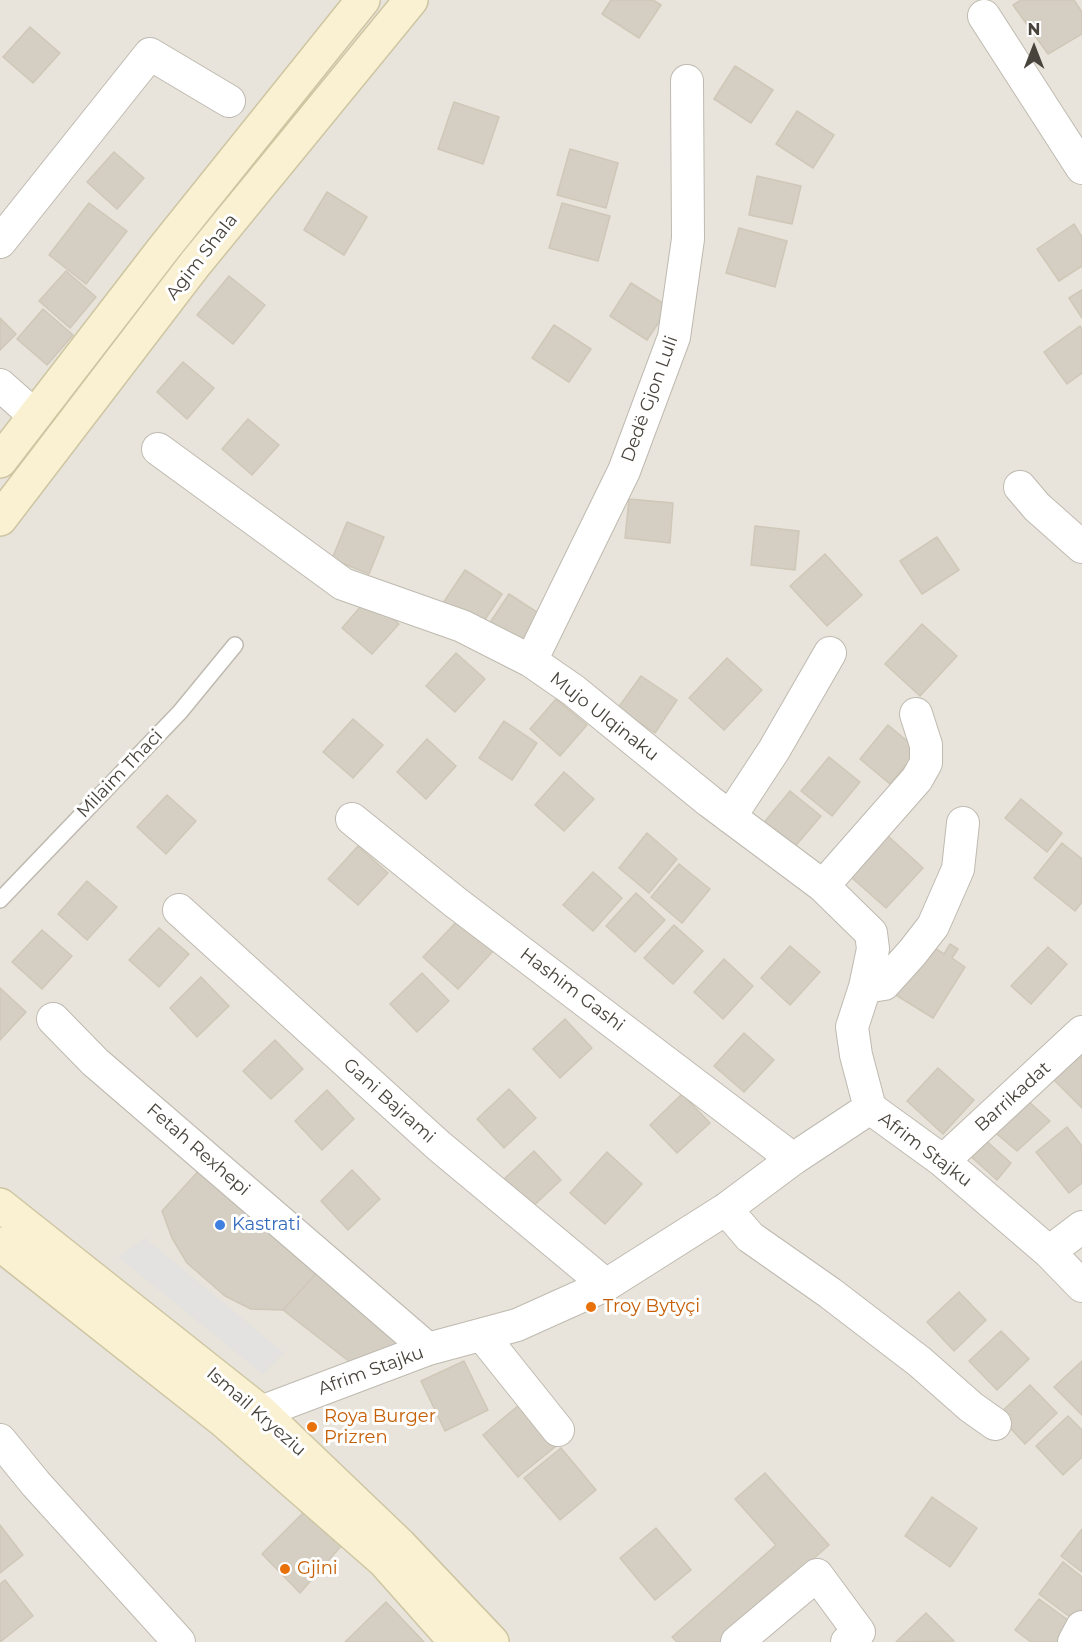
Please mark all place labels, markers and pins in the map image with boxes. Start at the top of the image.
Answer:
place label: Kastrati [232,1214,301,1236]
marker: Kastrati [213,1218,227,1232]
place label: Troy Bytyçi [603,1296,700,1318]
marker: Troy Bytyçi [584,1300,598,1314]
place label: Roya Burger Prizren [324,1406,436,1448]
marker: Roya Burger Prizren [305,1420,319,1434]
place label: Gjini [297,1558,338,1580]
marker: Gjini [278,1562,292,1576]

